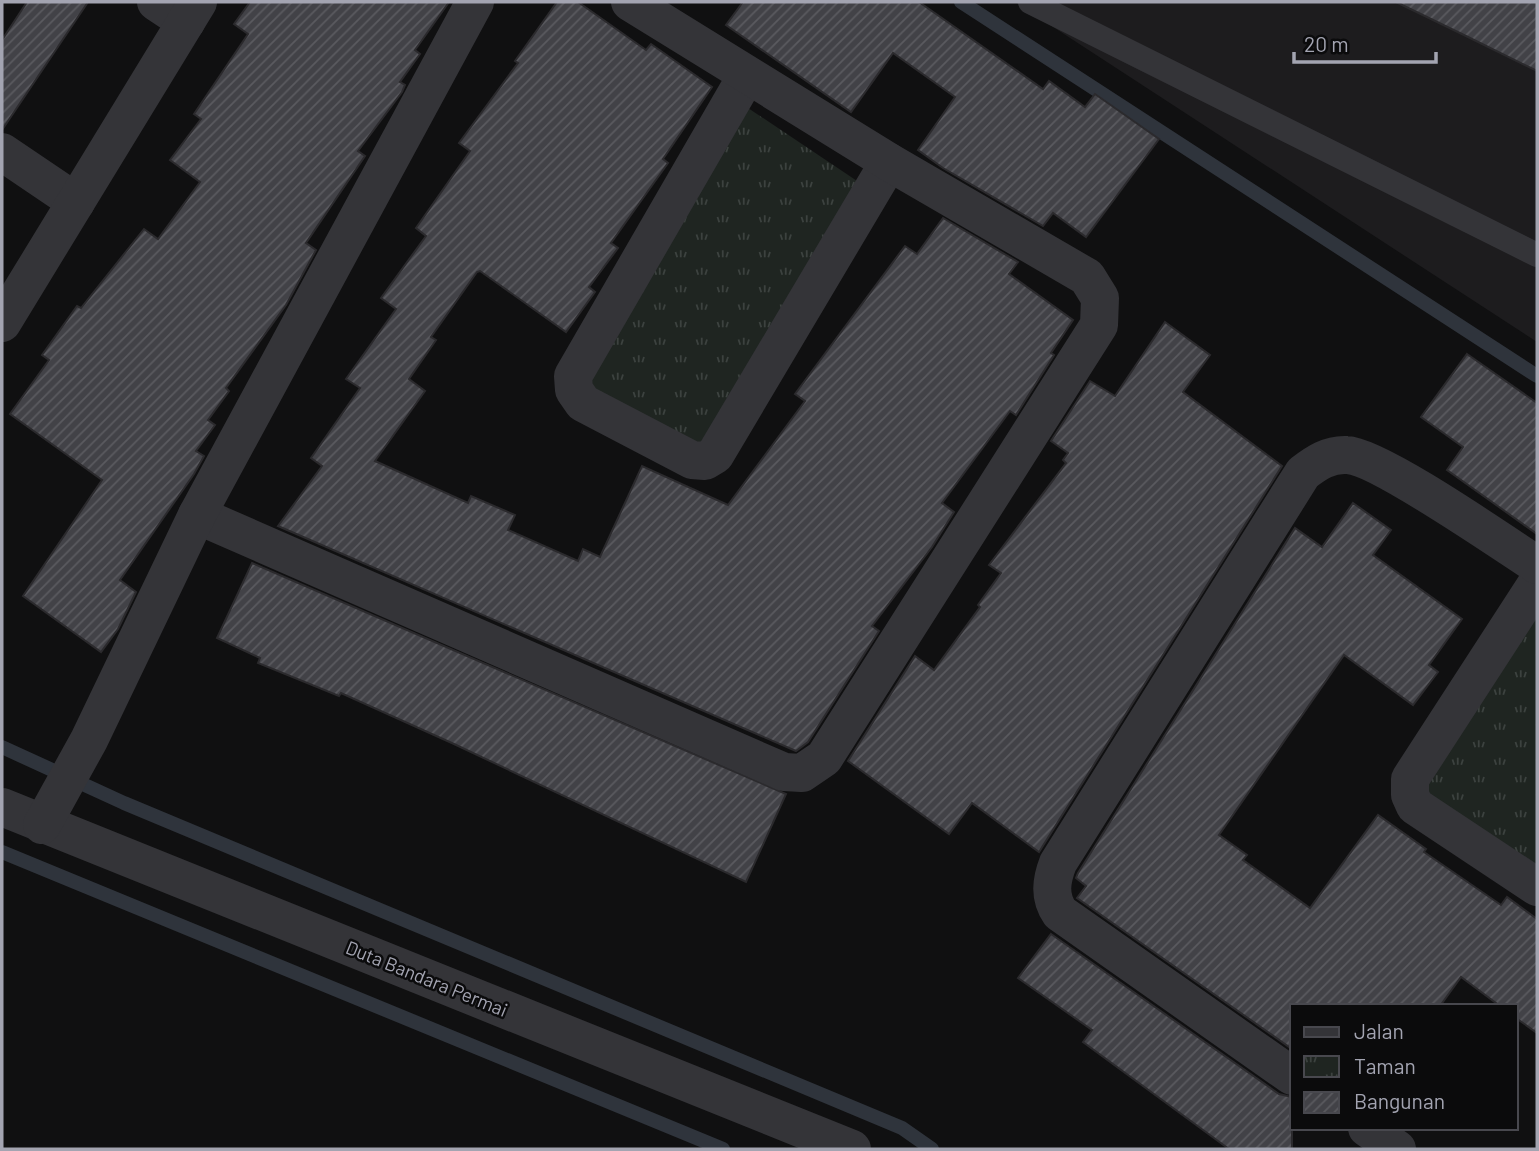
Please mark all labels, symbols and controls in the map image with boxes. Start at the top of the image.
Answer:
scale bar [1294,21,1436,65]
text: 20 m [1304,31,1349,56]
street label: Duta Bandara Permai [343,935,511,1021]
legend [1290,1004,1518,1130]
text: Jalan [1354,1018,1404,1043]
text: Taman [1354,1053,1416,1078]
text: Bangunan [1354,1088,1445,1113]

